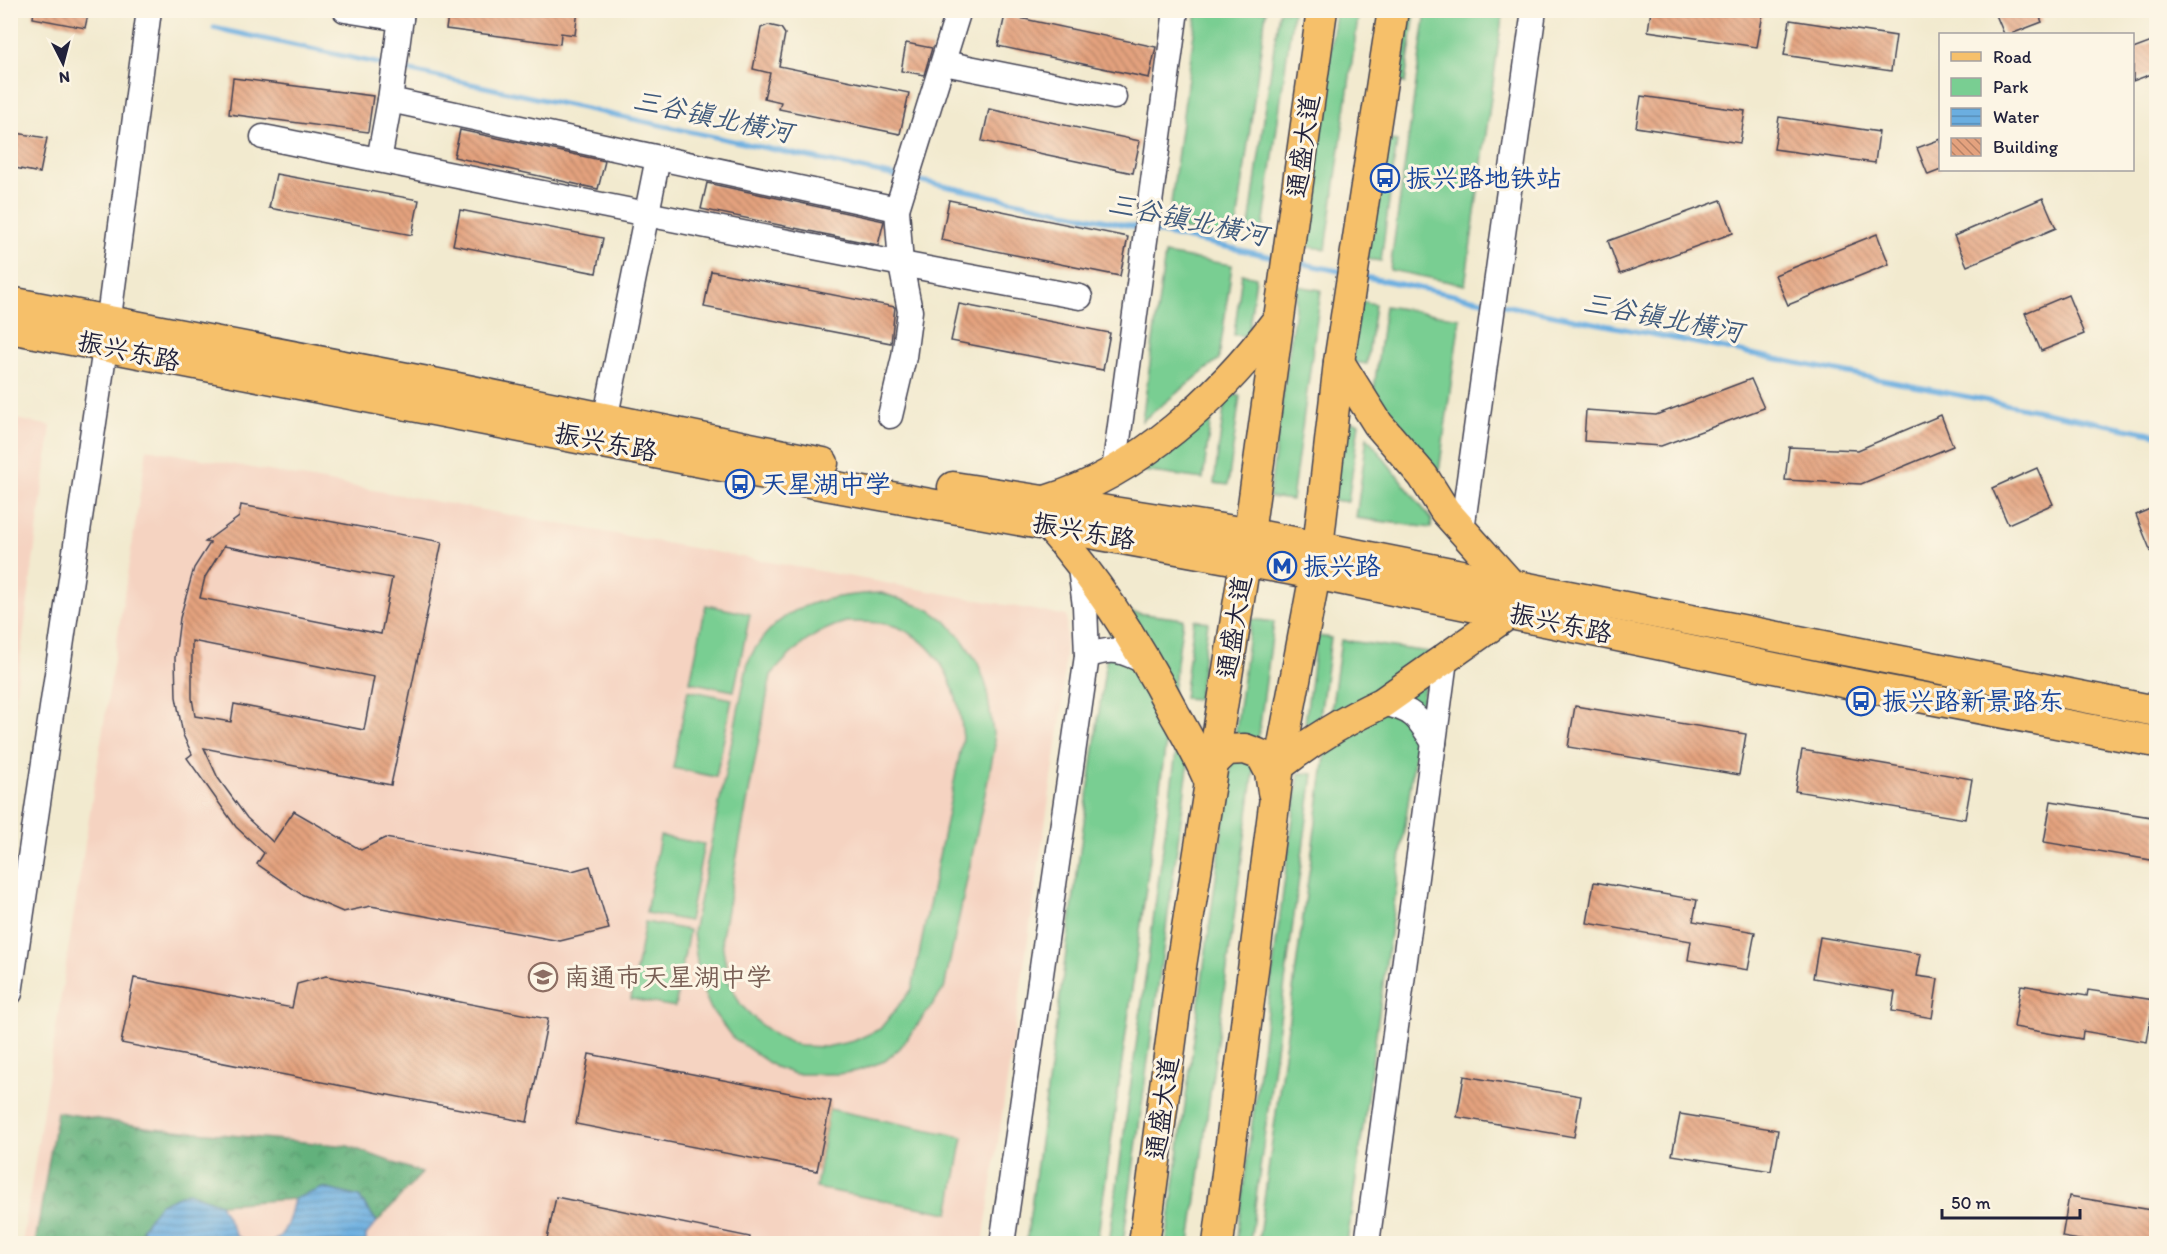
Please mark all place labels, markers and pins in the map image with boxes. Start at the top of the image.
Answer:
bus stop icon: 振兴路地铁站 [1369,162,1401,194]
place label: 振兴路地铁站 [1406,162,1562,194]
bus stop icon: 天星湖中学 [724,468,756,500]
place label: 天星湖中学 [761,468,891,500]
metro station icon: 振兴路 [1266,550,1298,582]
place label: 振兴路 [1303,550,1381,582]
bus stop icon: 振兴路新景路东 [1845,685,1877,717]
place label: 振兴路新景路东 [1882,685,2064,717]
school or university icon: 南通市天星湖中学 [527,961,559,993]
place label: 南通市天星湖中学 [564,961,772,993]

